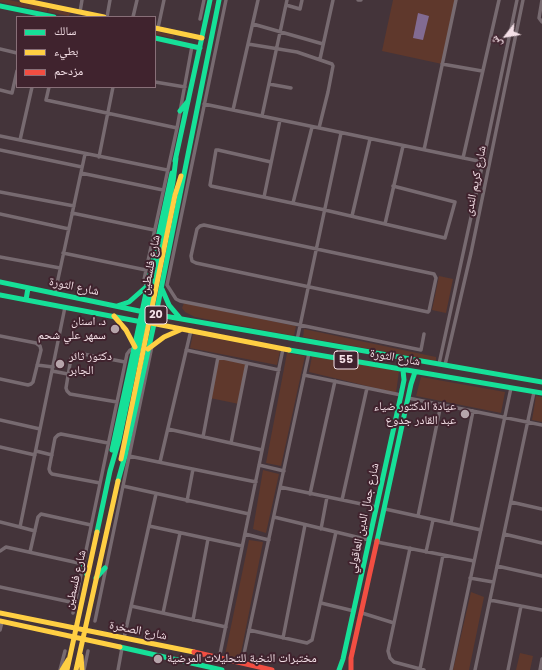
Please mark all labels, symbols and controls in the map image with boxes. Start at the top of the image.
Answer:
legend [16,16,156,88]
north arrow [486,16,526,56]
text: سالك [54,22,76,39]
text: ش [486,33,506,51]
text: بطيء [54,42,78,59]
text: مزدحم [54,62,83,79]
street label: شارع كريم الندى [462,145,490,217]
street label: شارع فلسطين [138,234,164,296]
street label: شارع الثورة [48,275,100,299]
road number: 20 [145,306,167,324]
place label: د. اسنان سمهر علي شحم [38,315,106,343]
marker: د. اسنان سمهر علي شحم [109,323,121,335]
street label: شارع الثورة [369,346,421,370]
place label: دكتور ثائر الجابر [69,350,112,378]
road number: 55 [334,351,358,369]
marker: دكتور ثائر الجابر [54,358,66,370]
place label: عيادة الدكتور ضياء عبد القادر جدوع [374,400,456,428]
marker: عيادة الدكتور ضياء عبد القادر جدوع [459,408,471,420]
street label: شارع جمال الدين العاقولي [345,462,383,574]
street label: شارع فلسطين [62,549,90,611]
street label: شارع الصخرة [108,618,168,644]
place label: مختبرات النخبة للتحليلات المرضية [167,652,317,666]
marker: مختبرات النخبة للتحليلات المرضية [152,653,164,665]

